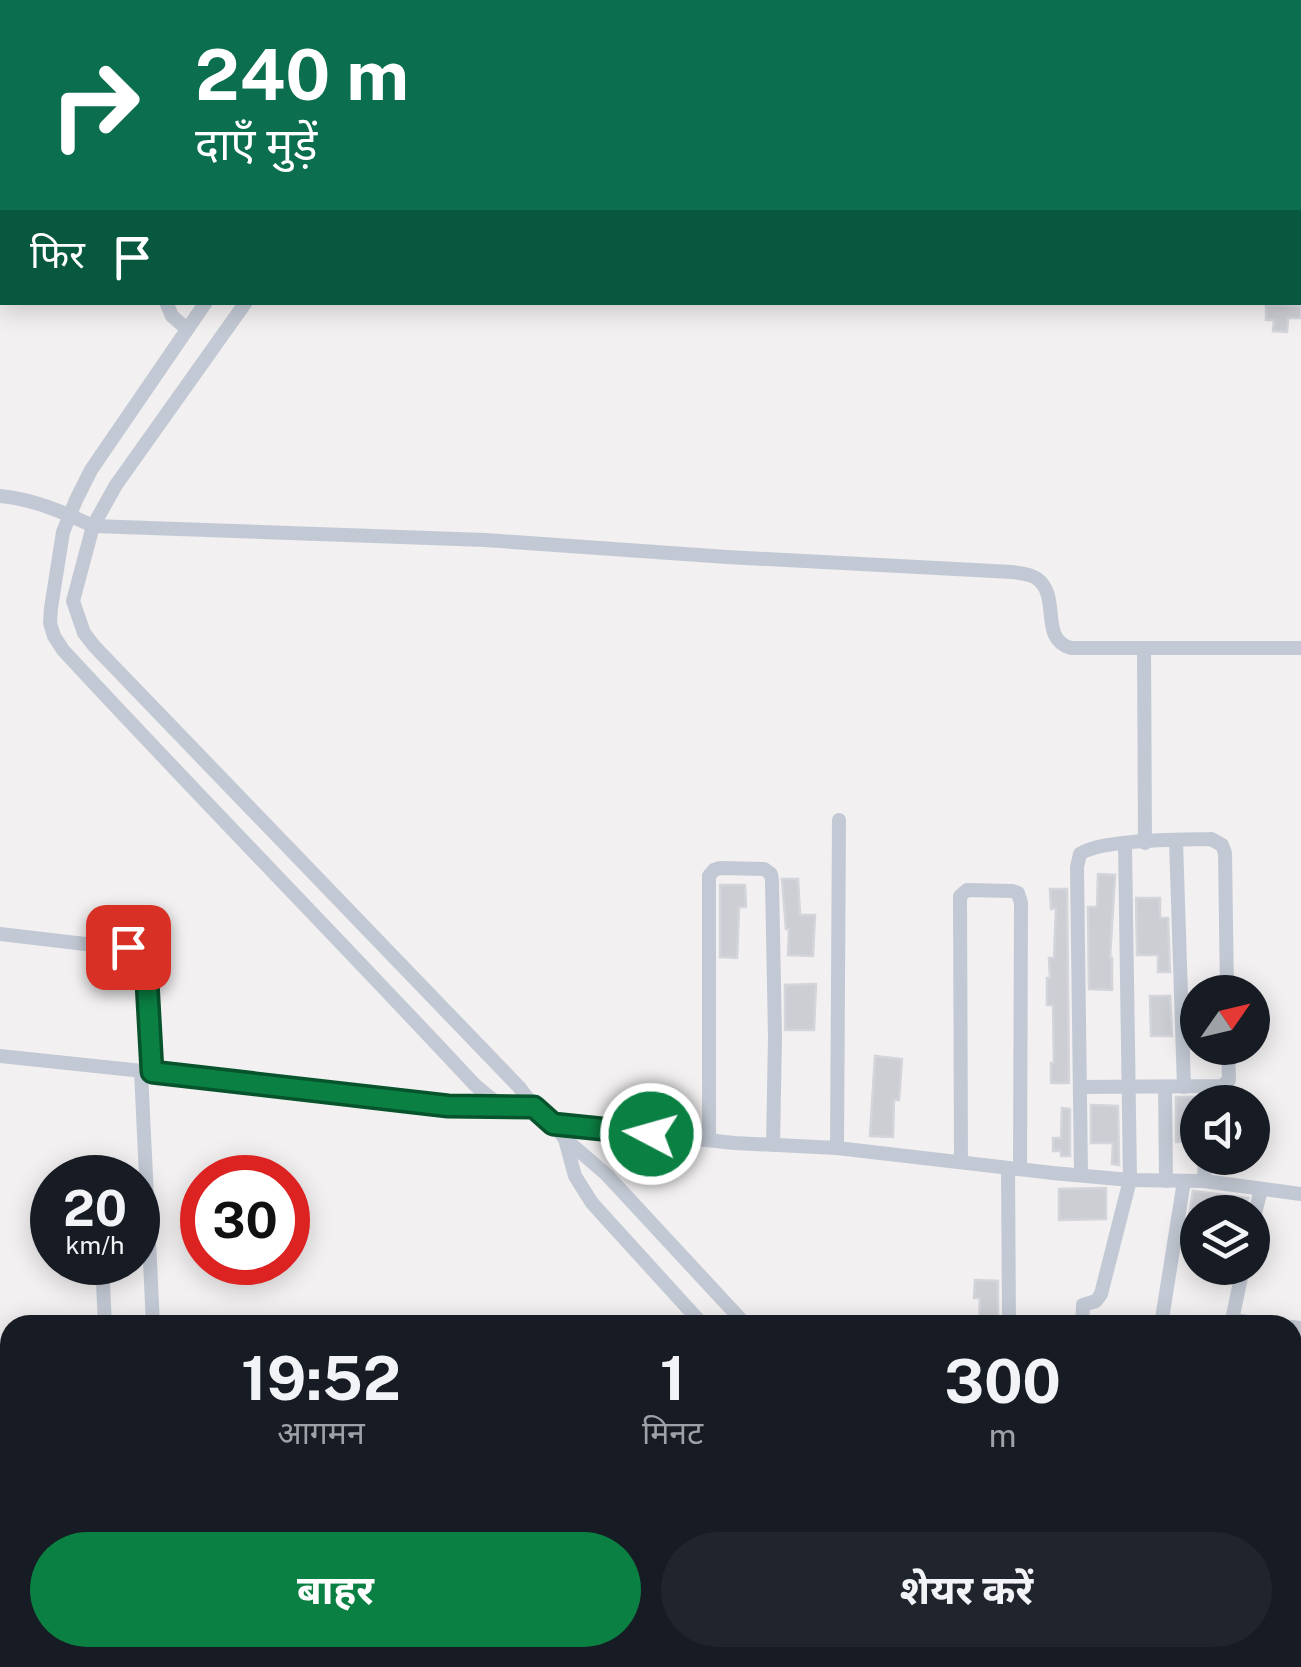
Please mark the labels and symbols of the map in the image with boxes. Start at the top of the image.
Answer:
pin [86,905,171,990]
north arrow [1180,975,1270,1065]
position arrow [599,1082,703,1186]
speed limit sign: 30 [180,1155,310,1285]

